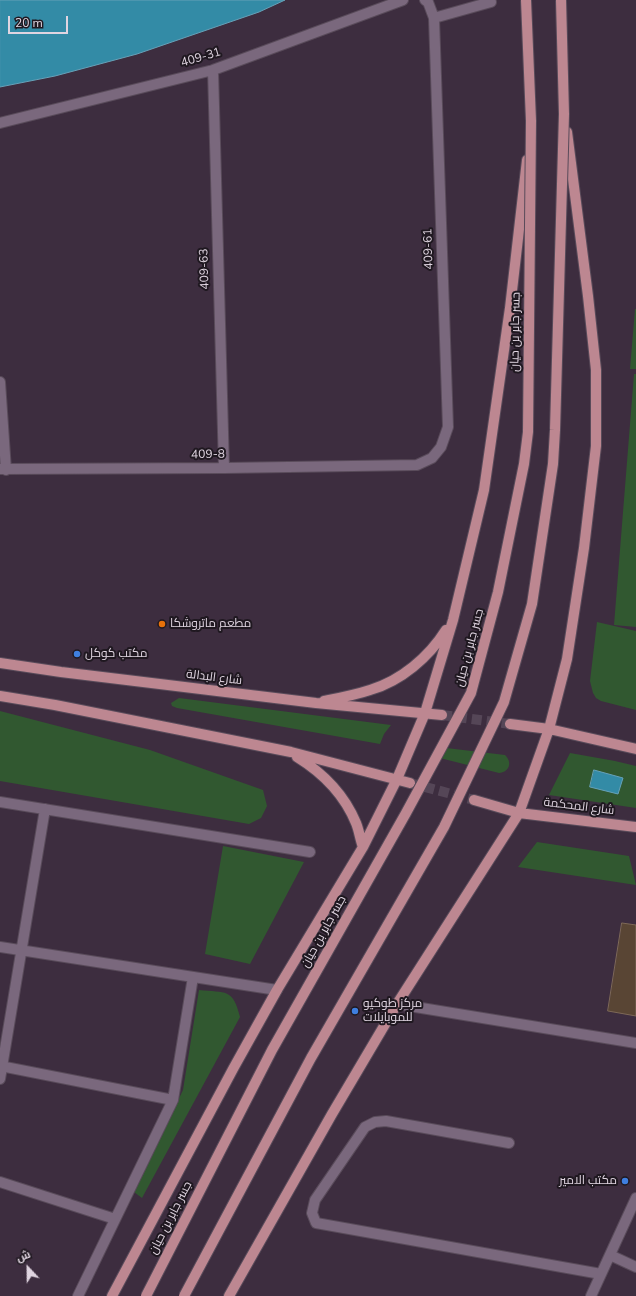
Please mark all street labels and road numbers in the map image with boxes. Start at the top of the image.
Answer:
street label: 409-31 [179,45,223,71]
street label: 409-61 [421,228,437,270]
street label: 409-63 [197,248,213,290]
street label: جسر جابر بن حيان [508,292,524,372]
street label: 409-8 [191,448,225,462]
street label: جسر جابر بن حيان [453,608,487,688]
street label: شارع البدالة [185,667,243,689]
street label: شارع المحكمة [543,796,615,818]
street label: جسر جابر بن حيان [298,894,350,970]
street label: جسر جابر بن حيان [146,1179,196,1257]

